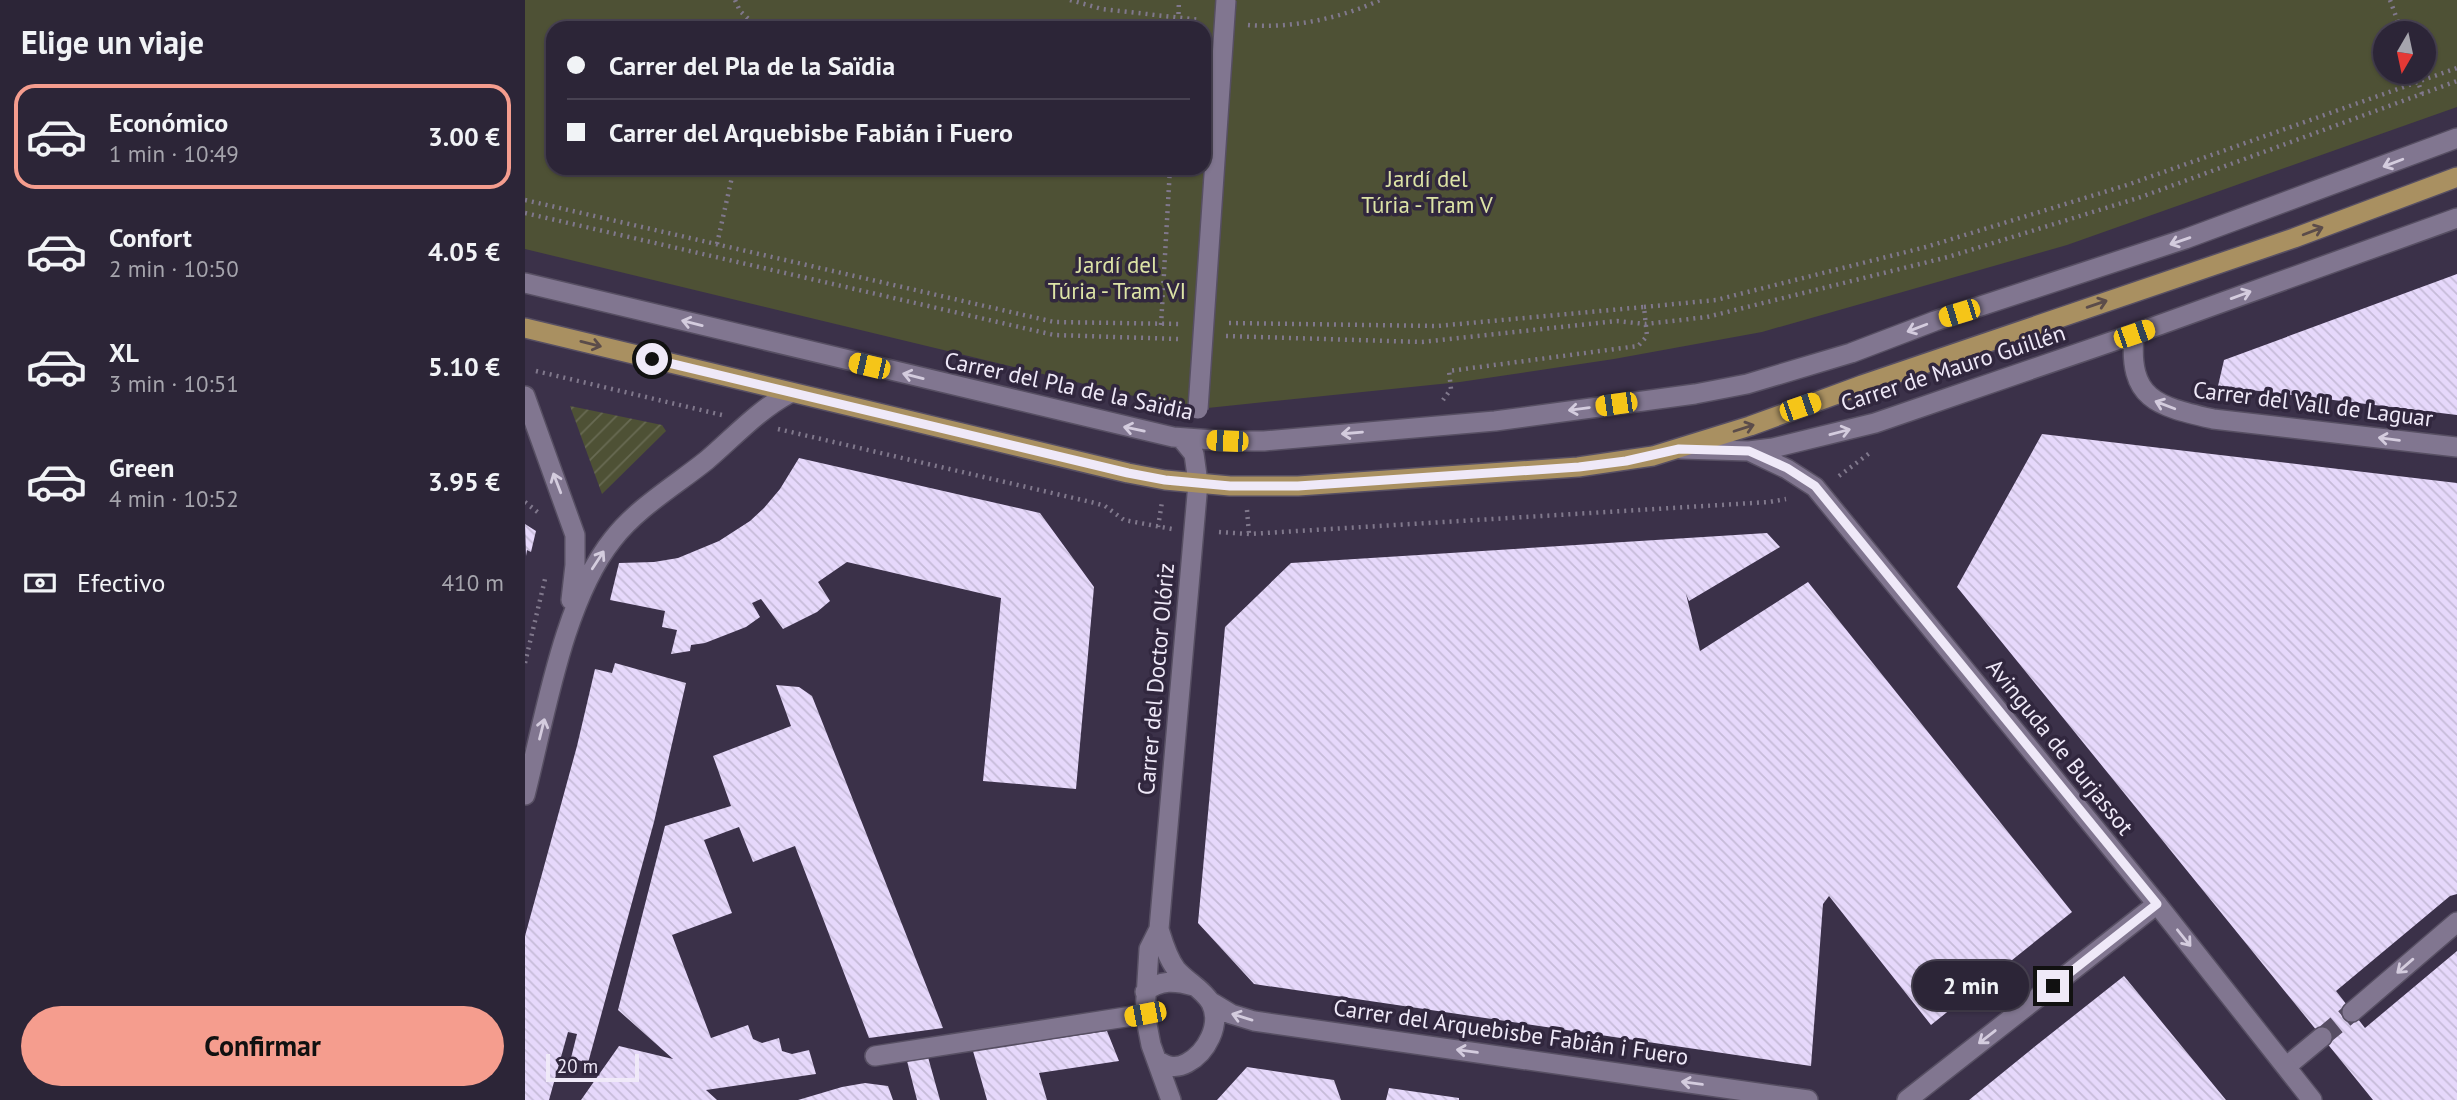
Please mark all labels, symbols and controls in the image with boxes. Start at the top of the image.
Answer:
text: Elige un viaje [21,21,204,63]
north arrow [2373,21,2436,84]
map controls [2373,21,2436,84]
text: Carrer del Pla de la Saïdia [609,49,895,82]
icon: car [25,105,88,168]
text: Económico [109,106,228,139]
text: Carrer del Arquebisbe Fabián i Fuero [609,116,1013,149]
text: 3.00 € [428,120,500,153]
text: 1 min · 10:49 [109,139,239,168]
one-way arrow [2383,157,2405,170]
park label: Jardí del Túria - Tram V [1361,164,1494,219]
icon: car [25,220,88,283]
text: Confort [109,221,192,254]
one-way arrow [2301,224,2323,236]
text: 4.05 € [428,235,500,268]
one-way arrow [2169,236,2191,248]
park label: Jardí del Túria - Tram VI [1048,250,1186,305]
text: 2 min · 10:50 [109,254,239,283]
one-way arrow [2229,288,2251,300]
car [1936,297,1983,329]
one-way arrow [2086,297,2108,309]
one-way arrow [681,316,703,329]
car [2111,317,2158,351]
street label: Carrer de Mauro Guillén [1837,318,2069,418]
one-way arrow [1907,322,1929,335]
icon: car [25,335,88,398]
text: XL [109,336,139,369]
one-way arrow [579,338,602,351]
route start [636,343,668,375]
street label: Carrer del Pla de la Saïdia [942,345,1196,426]
text: 5.10 € [428,350,500,383]
car [847,351,892,381]
text: 3 min · 10:51 [109,369,239,398]
one-way arrow [902,369,925,382]
street label: Carrer del Vall de Laguar [2191,374,2435,433]
car [1777,390,1824,424]
car [1594,391,1639,417]
one-way arrow [2154,398,2176,411]
one-way arrow [1568,403,1591,416]
one-way arrow [1123,421,1146,435]
one-way arrow [1733,421,1755,434]
one-way arrow [1828,425,1851,438]
one-way arrow [1342,427,1364,440]
car [1206,430,1249,452]
one-way arrow [2378,433,2401,446]
icon: car [25,450,88,513]
text: Green [109,451,174,484]
text: 3.95 € [428,465,500,498]
one-way arrow [549,473,562,495]
text: 4 min · 10:52 [109,484,239,513]
one-way arrow [592,551,606,571]
street label: Carrer del Doctor Olóriz [1131,562,1180,796]
icon: cash [21,564,59,602]
text: Efectivo [77,566,166,599]
text: 410 m [442,568,504,597]
street label: Avinguda de Burjassot [1981,653,2140,841]
one-way arrow [536,718,549,741]
one-way arrow [2176,928,2191,947]
one-way arrow [2396,958,2414,974]
callout: 2 min [1913,962,2029,1010]
route end [2037,970,2069,1002]
text: 2 min [1943,971,1999,1000]
street label: Carrer del Arquebisbe Fabián i Fuero [1332,992,1690,1071]
car [1123,1000,1168,1028]
button: Confirmar [21,1006,504,1086]
one-way arrow [1231,1010,1253,1023]
one-way arrow [1979,1029,1997,1044]
one-way arrow [1456,1044,1479,1057]
scale bar [546,1051,639,1083]
text: 20 m [557,1054,598,1078]
one-way arrow [1681,1076,1704,1089]

